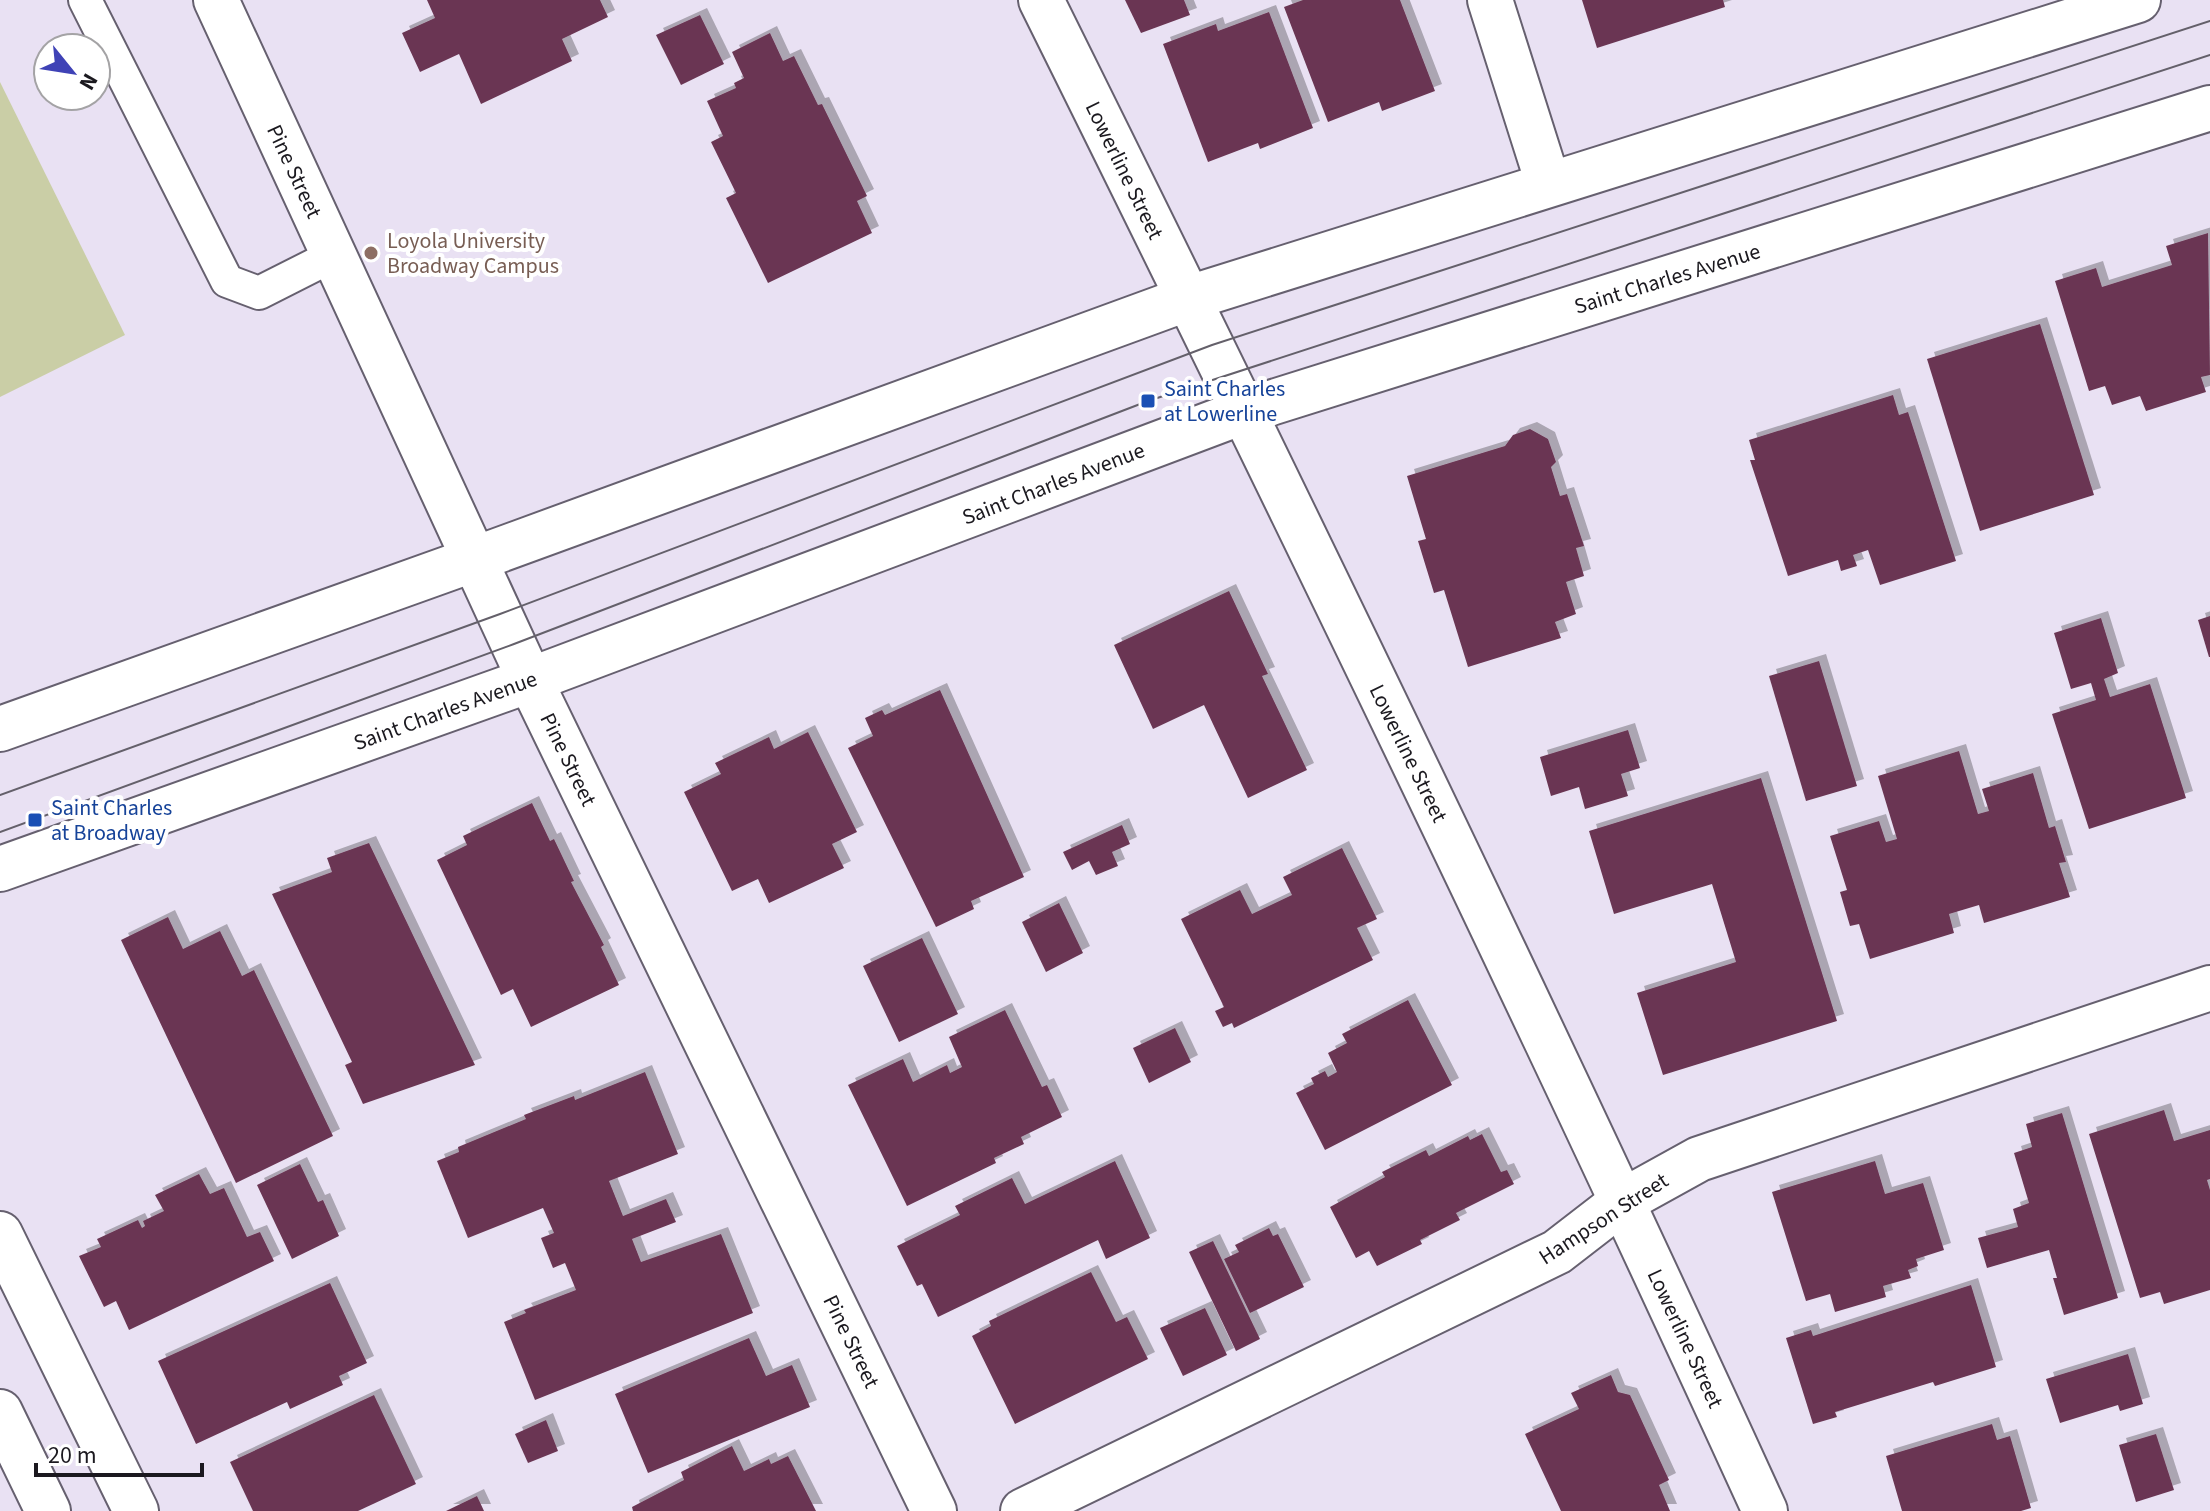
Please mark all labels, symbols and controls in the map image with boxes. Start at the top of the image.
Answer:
north arrow [32,32,112,112]
text: N [71,67,106,96]
street label: Lowerline Street [1077,96,1172,245]
street label: Pine Street [258,119,330,224]
place label: Loyola University Broadway Campus [387,225,559,282]
street label: Saint Charles Avenue [1570,235,1764,323]
marker: Loyola University Broadway Campus [362,244,380,262]
place label: Saint Charles at Lowerline [1164,373,1285,430]
marker: Saint Charles at Lowerline [1139,392,1157,410]
street label: Saint Charles Avenue [957,434,1149,534]
street label: Saint Charles Avenue [349,663,542,759]
street label: Lowerline Street [1361,679,1456,828]
street label: Pine Street [532,707,605,812]
place label: Saint Charles at Broadway [51,792,172,849]
marker: Saint Charles at Broadway [26,811,44,829]
street label: Hampson Street [1533,1165,1675,1273]
street label: Lowerline Street [1639,1264,1732,1414]
street label: Pine Street [815,1289,888,1394]
scale bar [36,1427,202,1477]
text: 20 m [48,1438,97,1473]

